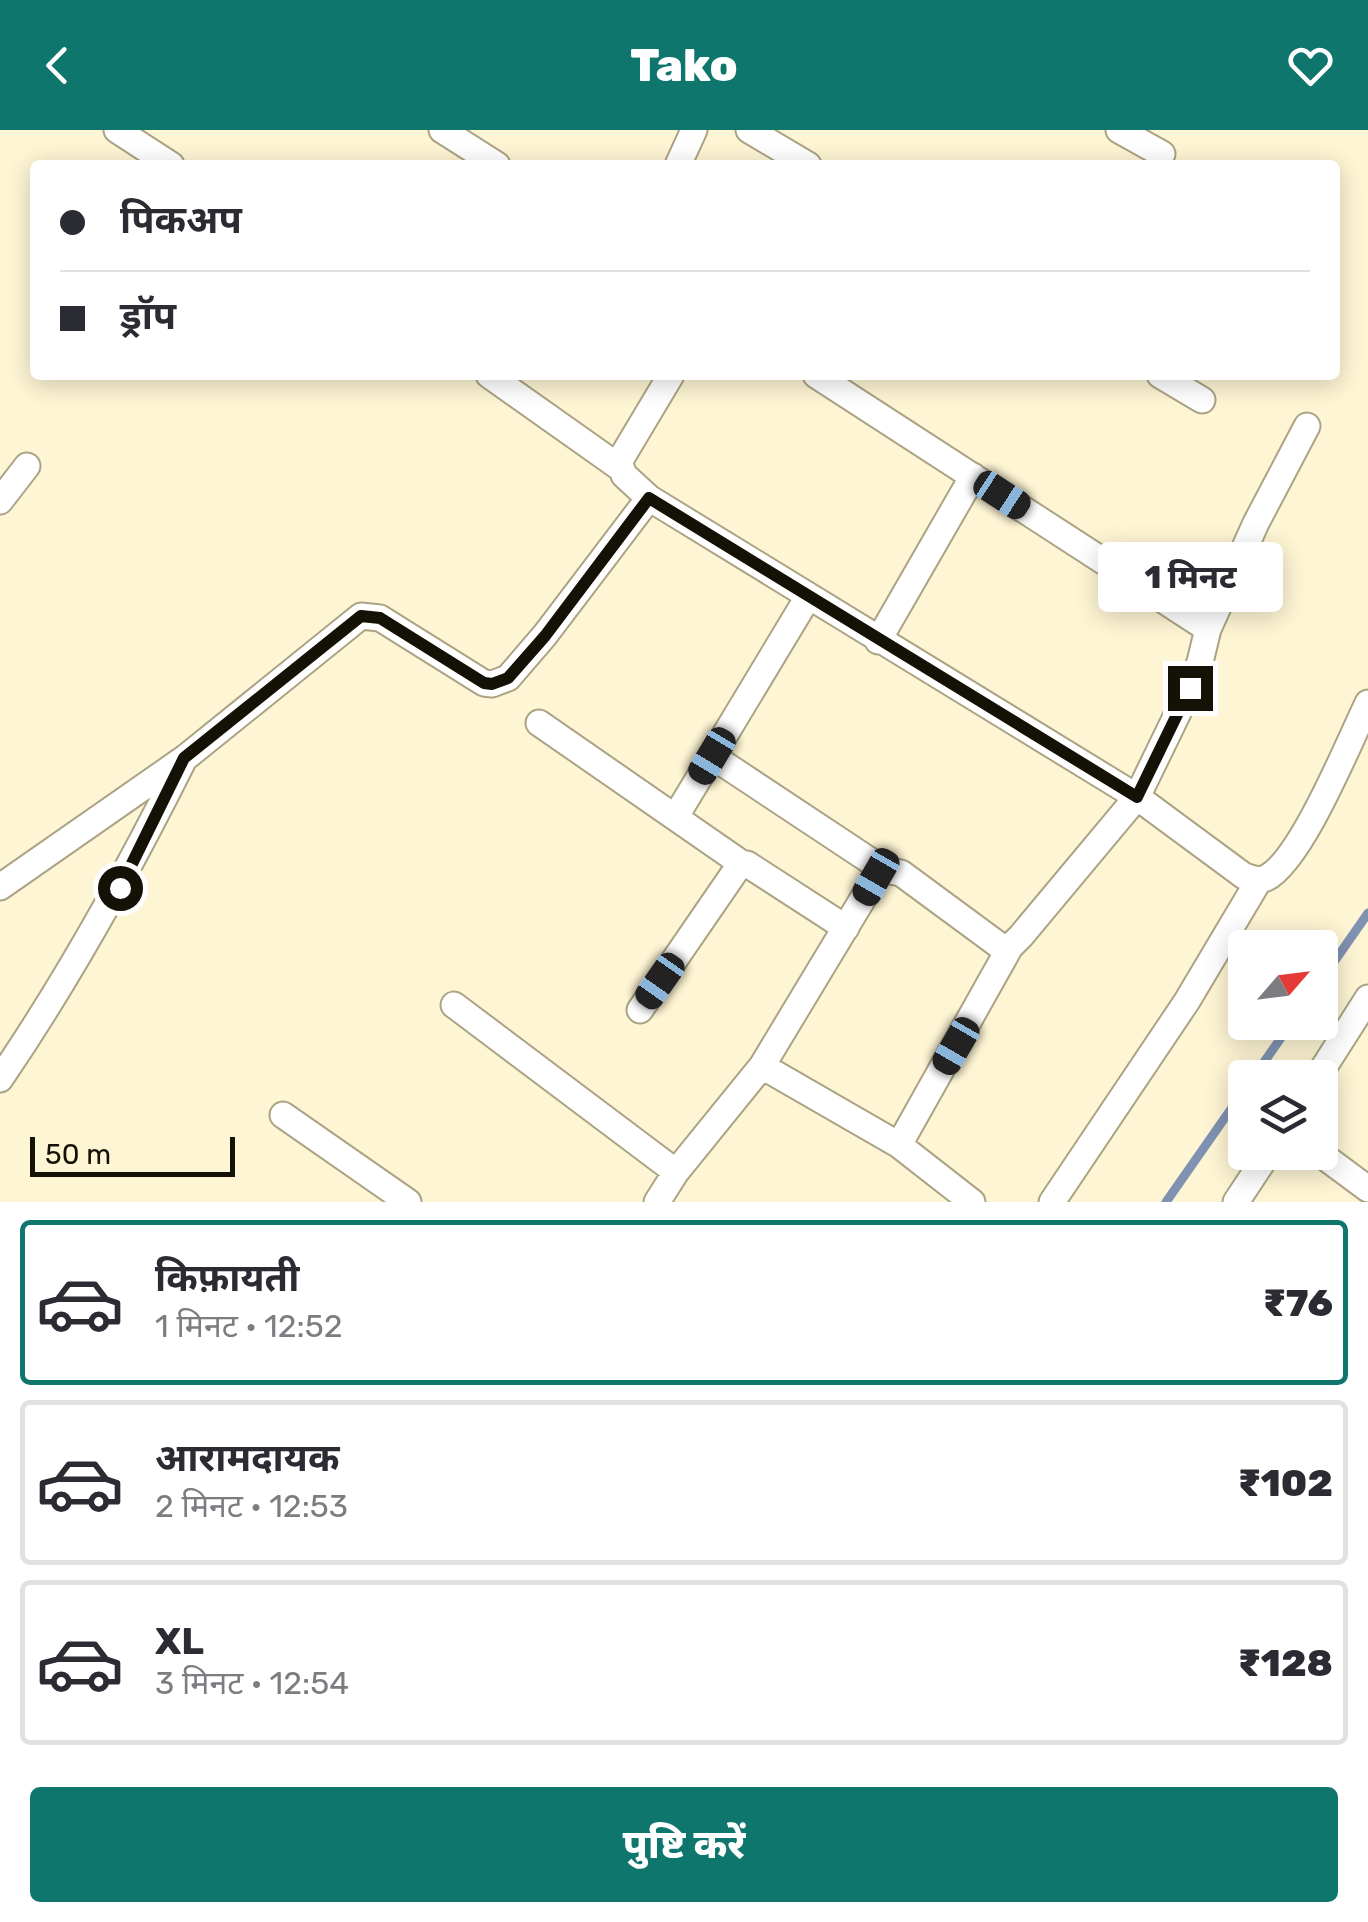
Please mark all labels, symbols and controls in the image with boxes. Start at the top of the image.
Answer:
icon: back [30,38,85,93]
icon: heart [1283,38,1338,93]
text: Tako [630,39,738,92]
text: पिकअप [120,197,242,243]
text: ड्रॉप [120,293,176,339]
car [969,466,1035,524]
callout: 1 मिनट [1098,543,1282,613]
text: 1 मिनट [1144,558,1237,596]
route end [1168,666,1213,711]
car [684,723,740,789]
car [848,844,904,910]
route start [98,866,143,911]
north arrow [1228,930,1338,1040]
map controls [1228,930,1338,1170]
car [631,948,689,1014]
car [928,1013,984,1079]
button: layers [1228,1060,1338,1170]
scale bar [30,1132,235,1176]
text: 50 m [45,1138,111,1171]
text: किफ़ायती [155,1255,299,1301]
icon: car [35,1258,125,1348]
text: ₹76 [1263,1280,1333,1326]
text: 1 मिनट · 12:52 [155,1307,343,1345]
text: आरामदायक [155,1435,339,1481]
icon: car [35,1438,125,1528]
text: ₹102 [1238,1460,1333,1506]
text: 2 मिनट · 12:53 [155,1487,348,1525]
icon: car [35,1618,125,1708]
text: XL [155,1618,204,1664]
text: ₹128 [1238,1640,1333,1686]
text: 3 मिनट · 12:54 [155,1664,349,1702]
button: पुष्टि करें [30,1787,1338,1902]

